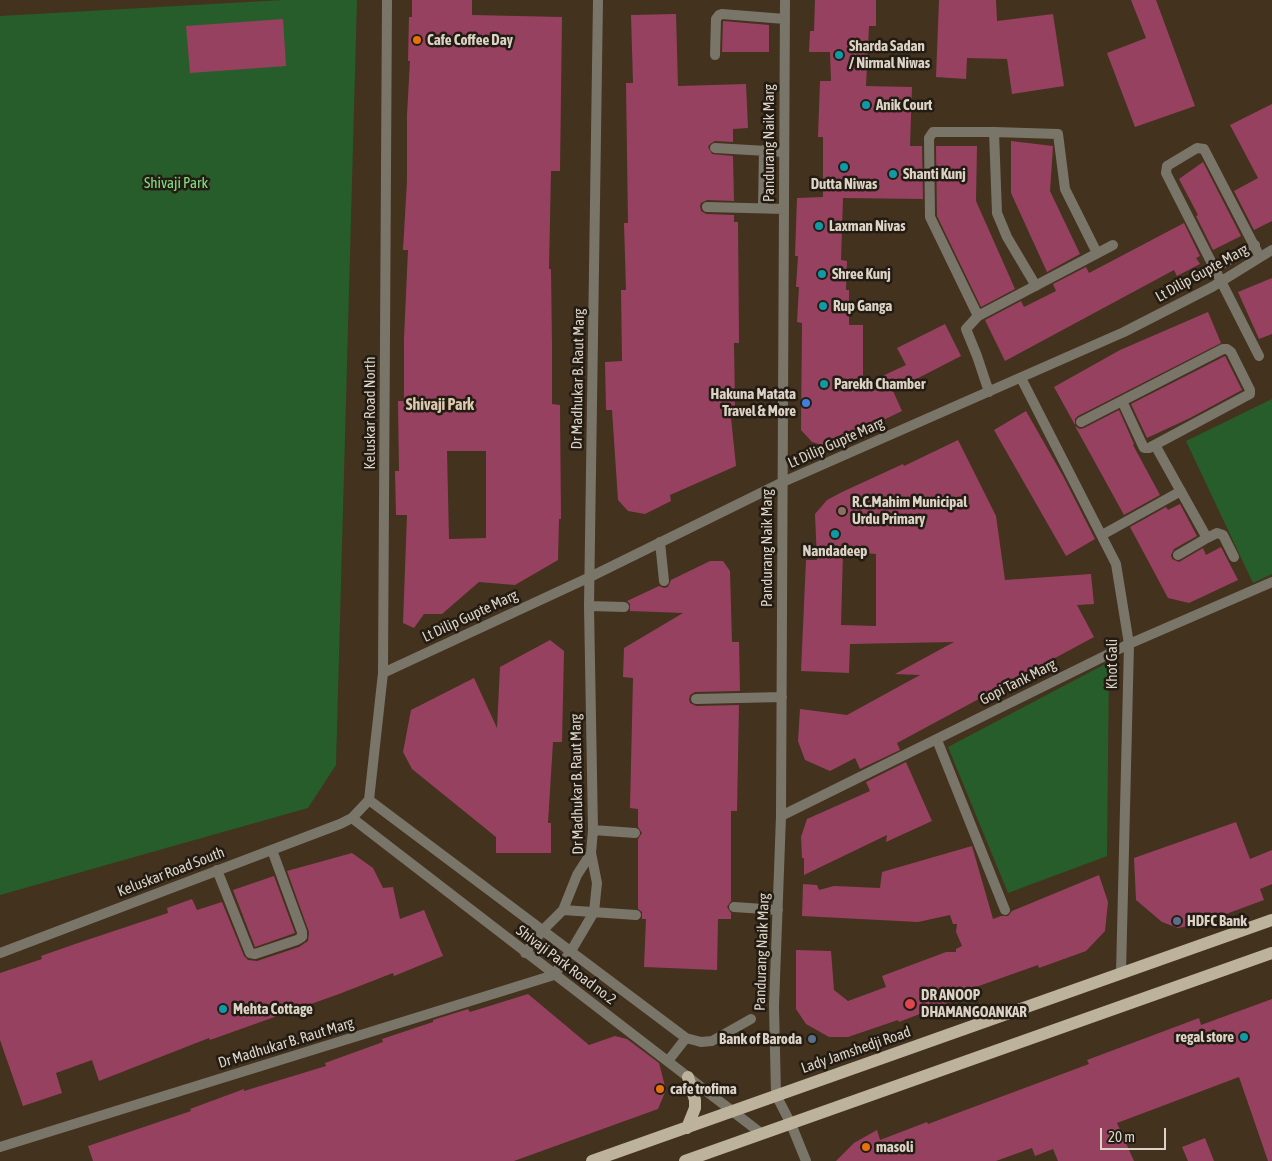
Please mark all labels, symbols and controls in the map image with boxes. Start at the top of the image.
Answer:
place label: Cafe Coffee Day [427,31,513,49]
marker: Cafe Coffee Day [411,34,423,46]
place label: Sharda Sadan / Nirmal Niwas [849,37,930,72]
marker: Sharda Sadan / Nirmal Niwas [833,49,845,61]
street label: Pandurang Naik Marg [760,84,778,202]
place label: Anik Court [876,96,932,114]
marker: Anik Court [860,99,872,111]
marker: Dutta Niwas [838,161,850,173]
place label: Shanti Kunj [903,165,966,183]
marker: Shanti Kunj [887,168,899,180]
park label: Shivaji Park [144,174,208,192]
place label: Dutta Niwas [811,175,877,193]
place label: Laxman Nivas [829,217,906,235]
marker: Laxman Nivas [813,220,825,232]
street label: Lt Dilip Gupte Marg [1152,240,1252,306]
place label: Shree Kunj [832,265,891,283]
marker: Shree Kunj [816,268,828,280]
place label: Rup Ganga [833,297,892,315]
marker: Rup Ganga [817,300,829,312]
street label: Dr Madhukar B. Raut Marg [568,308,588,450]
street label: Keluskar Road North [361,357,379,469]
place label: Parekh Chamber [834,375,925,393]
marker: Parekh Chamber [818,378,830,390]
place label: Hakuna Matata Travel & More [711,385,796,420]
district label: Shivaji Park [406,395,474,415]
marker: Hakuna Matata Travel & More [800,397,812,409]
street label: Lt Dilip Gupte Marg [785,414,887,472]
street label: Pandurang Naik Marg [758,489,776,607]
place label: R.C.Mahim Municipal Urdu Primary [852,493,967,528]
marker: R.C.Mahim Municipal Urdu Primary [836,505,848,517]
marker: Nandadeep [829,528,841,540]
place label: Nandadeep [803,542,867,560]
street label: Lt Dilip Gupte Marg [419,586,521,646]
street label: Khot Gali [1103,639,1121,689]
street label: Gopi Tank Marg [977,655,1059,709]
street label: Dr Madhukar B. Raut Marg [567,713,587,855]
street label: Keluskar Road South [115,843,227,901]
street label: Pandurang Naik Marg [751,893,773,1011]
place label: HDFC Bank [1187,912,1247,930]
marker: HDFC Bank [1171,915,1183,927]
street label: Shivaji Park Road no.2 [512,921,620,1009]
place label: DR ANOOP DHAMANGOANKAR [921,986,1027,1021]
marker: DR ANOOP DHAMANGOANKAR [903,997,917,1011]
place label: Mehta Cottage [233,1000,313,1018]
marker: Mehta Cottage [217,1003,229,1015]
street label: Dr Madhukar B. Raut Marg [216,1014,356,1072]
street label: Lady Jamshedji Road [799,1023,913,1077]
place label: regal store [1176,1028,1234,1046]
place label: Bank of Baroda [719,1030,802,1048]
marker: regal store [1238,1031,1250,1043]
marker: Bank of Baroda [806,1033,818,1045]
place label: cafe trofima [670,1080,737,1098]
marker: cafe trofima [654,1083,666,1095]
scale bar [1102,1118,1168,1150]
text: 20 m [1108,1128,1135,1145]
place label: masoli [876,1138,914,1156]
marker: masoli [860,1141,872,1153]

